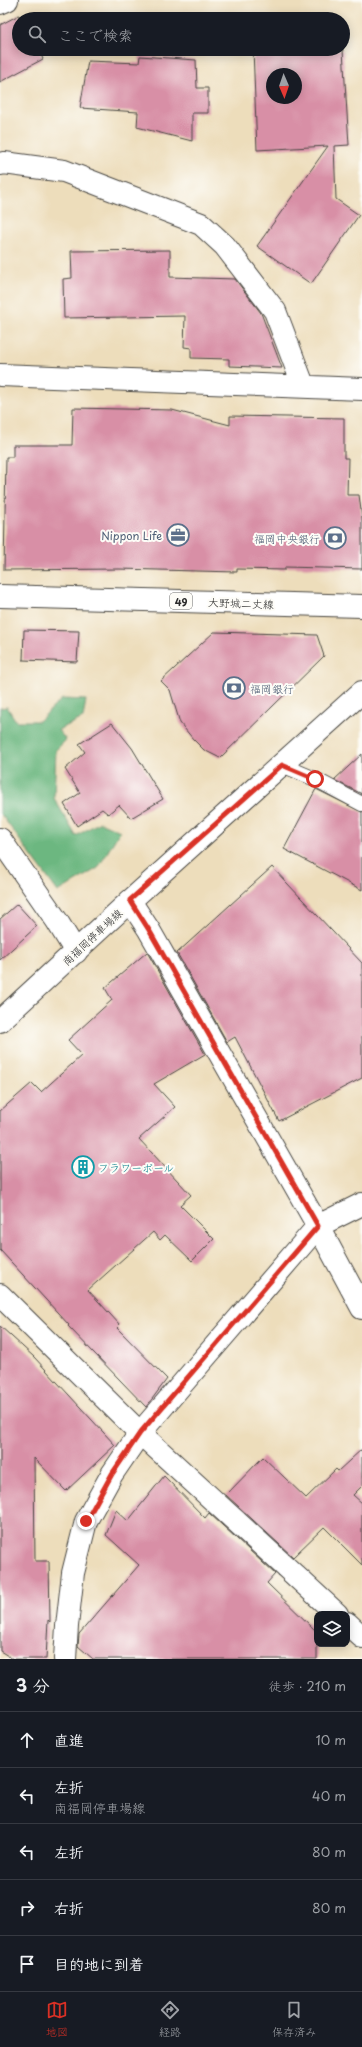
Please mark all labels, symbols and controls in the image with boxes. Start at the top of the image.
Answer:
search box [12,12,350,56]
icon: search [26,23,48,45]
text: ここで検索 [58,23,133,46]
north arrow [266,68,302,104]
office icon: Nippon Life [165,522,191,548]
bank icon: 福岡中央銀行 [322,525,348,551]
place label: Nippon Life [101,527,162,544]
place label: 福岡中央銀行 [254,530,320,547]
road number: 49 [170,593,192,609]
street label: 大野城二丈線 [208,593,274,613]
bank icon: 福岡銀行 [221,675,247,701]
place label: 福岡銀行 [250,680,294,697]
route start [306,770,324,788]
street label: 南福岡停車場線 [58,905,126,969]
building icon: フラワーボール [70,1154,96,1180]
place label: フラワーボール [98,1159,174,1176]
route end [77,1512,95,1530]
map controls [314,1611,350,1647]
button: layers [314,1611,350,1647]
text: 3 分 [16,1672,50,1698]
text: 徒歩 · 210 m [269,1676,346,1695]
text: 直進 [54,1728,84,1751]
icon: ahead [16,1729,38,1751]
text: 10 m [316,1730,346,1749]
text: 左折 [54,1775,84,1798]
icon: left [16,1785,38,1807]
text: 40 m [312,1786,346,1805]
text: 南福岡停車場線 [54,1798,145,1817]
text: 左折 [54,1840,84,1863]
icon: left [16,1841,38,1863]
text: 80 m [312,1842,346,1861]
text: 右折 [54,1896,84,1919]
icon: right [16,1897,38,1919]
text: 80 m [312,1898,346,1917]
text: 目的地に到着 [54,1952,144,1975]
icon: arrive [16,1953,38,1975]
tab: 地図 [46,1999,68,2040]
tab: 経路 [159,1999,181,2040]
tab: 保存済み [272,1999,316,2040]

